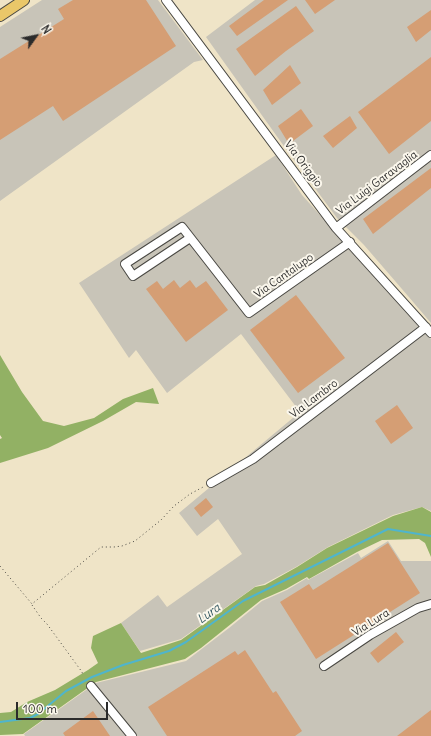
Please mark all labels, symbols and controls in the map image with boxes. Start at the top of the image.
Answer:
north arrow [16,16,56,56]
text: N [38,22,54,36]
street label: Via Origgio [281,138,325,190]
street label: Via Luigi Garavaglia [334,148,420,218]
street label: Via Cantalupo [252,251,316,301]
street label: Via Lambro [287,377,341,421]
water label: Lura [195,601,223,627]
street label: Via Lura [350,606,392,640]
scale bar [18,694,110,720]
text: 100 m [23,701,57,716]

